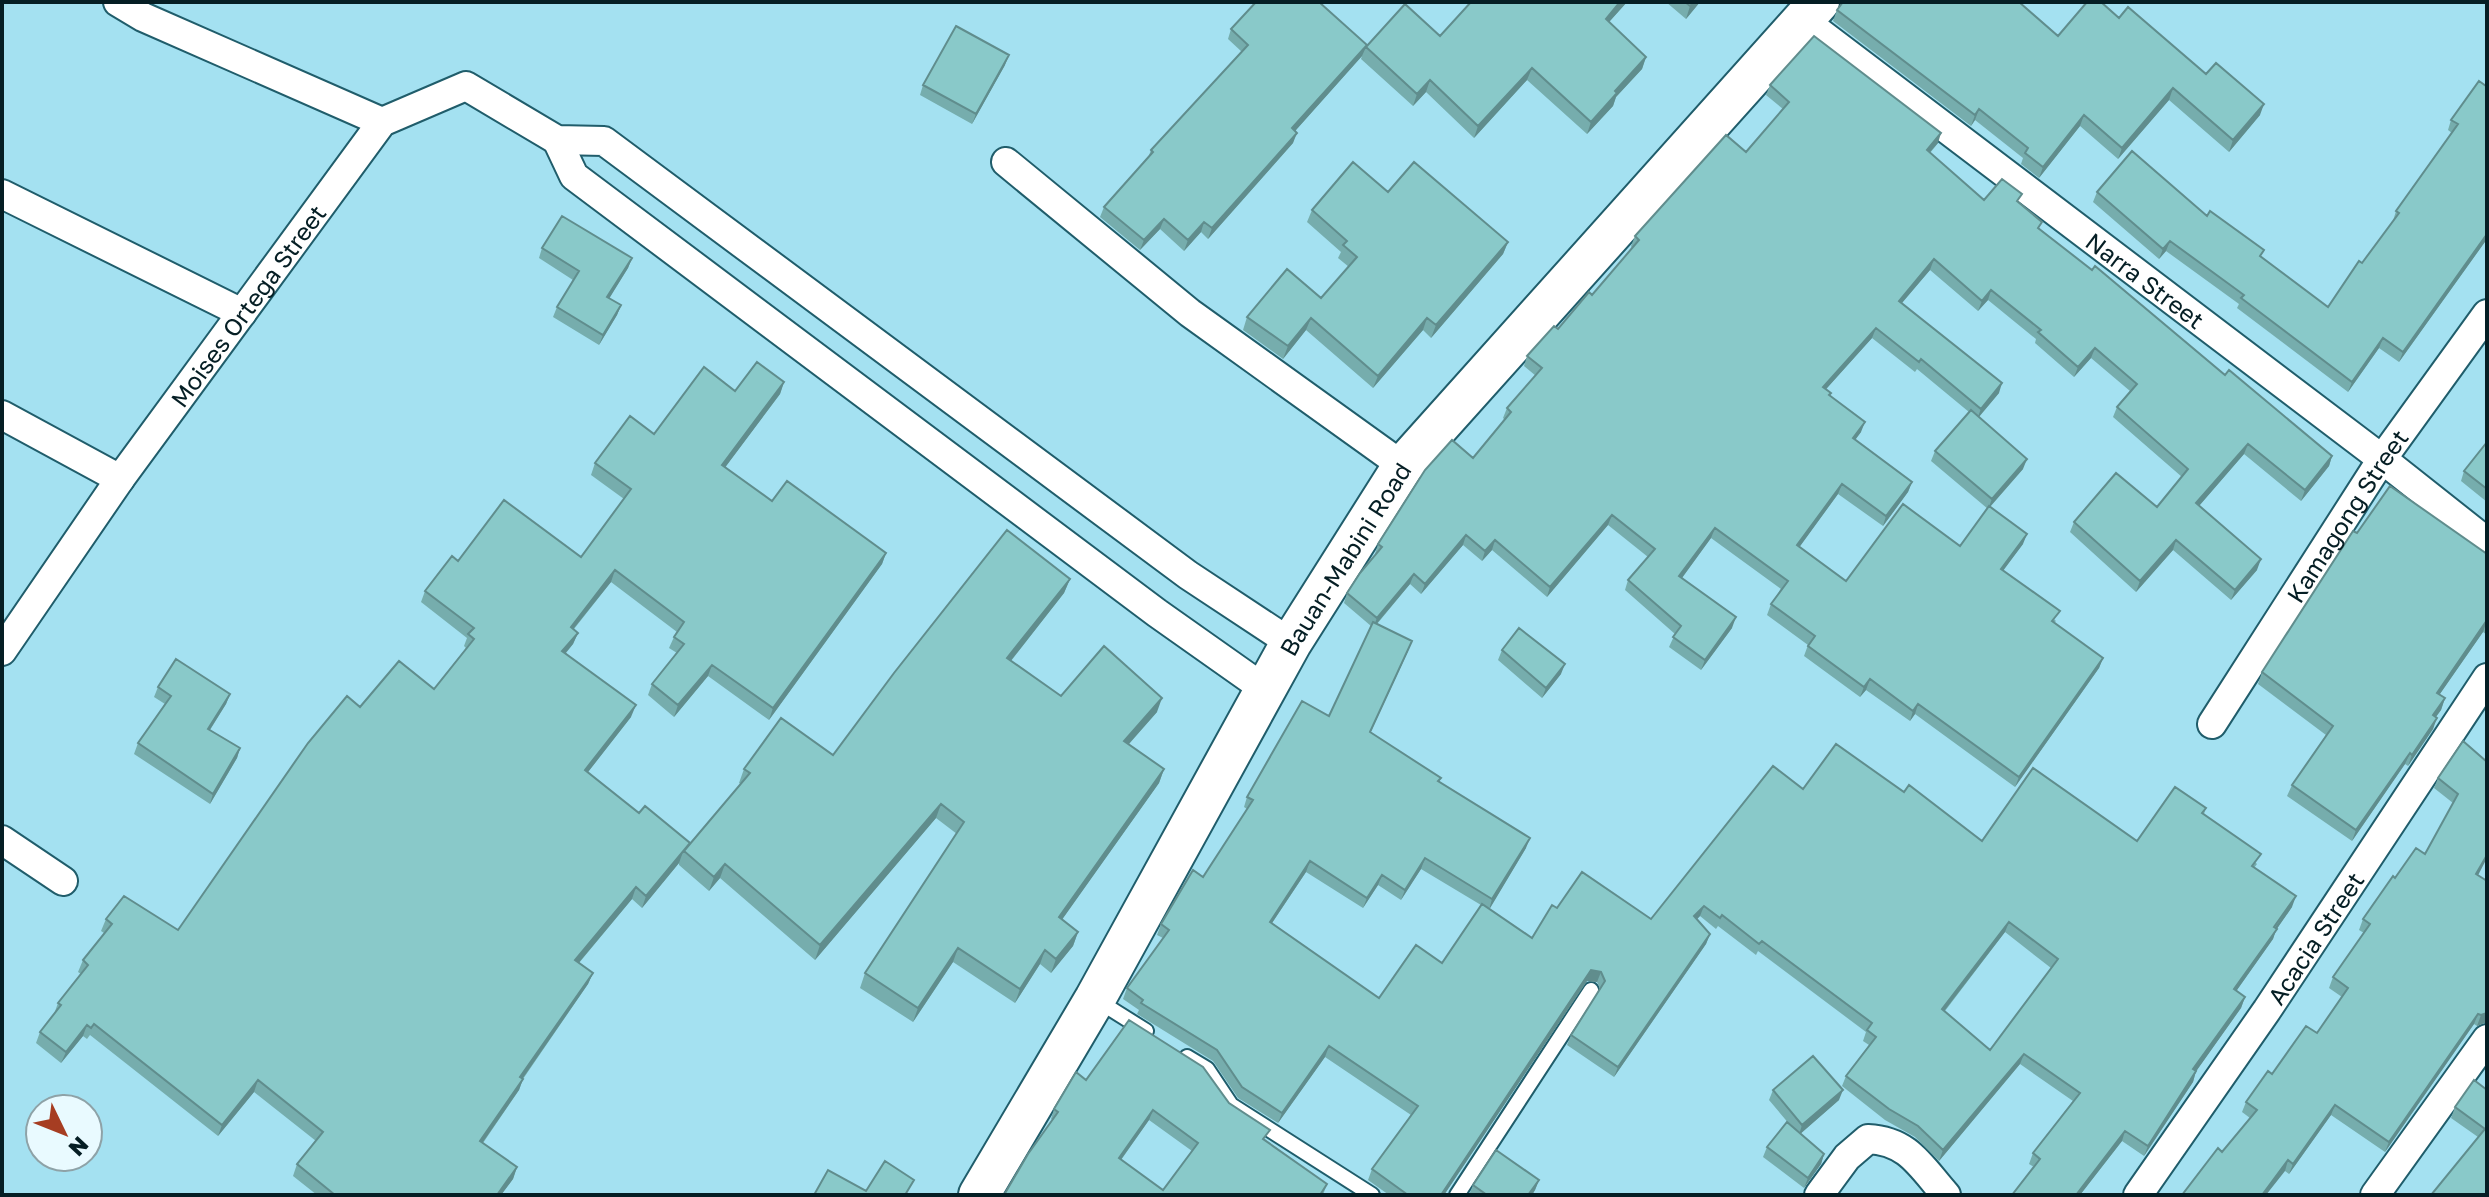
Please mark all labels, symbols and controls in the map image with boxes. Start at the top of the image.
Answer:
street label: Moises Ortega Street [164,199,331,412]
street label: Narra Street [2081,226,2211,334]
street label: Kamagong Street [2280,423,2413,607]
street label: Bauan-Mabini Road [1273,457,1416,660]
street label: Acacia Street [2261,866,2369,1010]
north arrow [24,1093,104,1173]
text: N [63,1132,95,1162]

